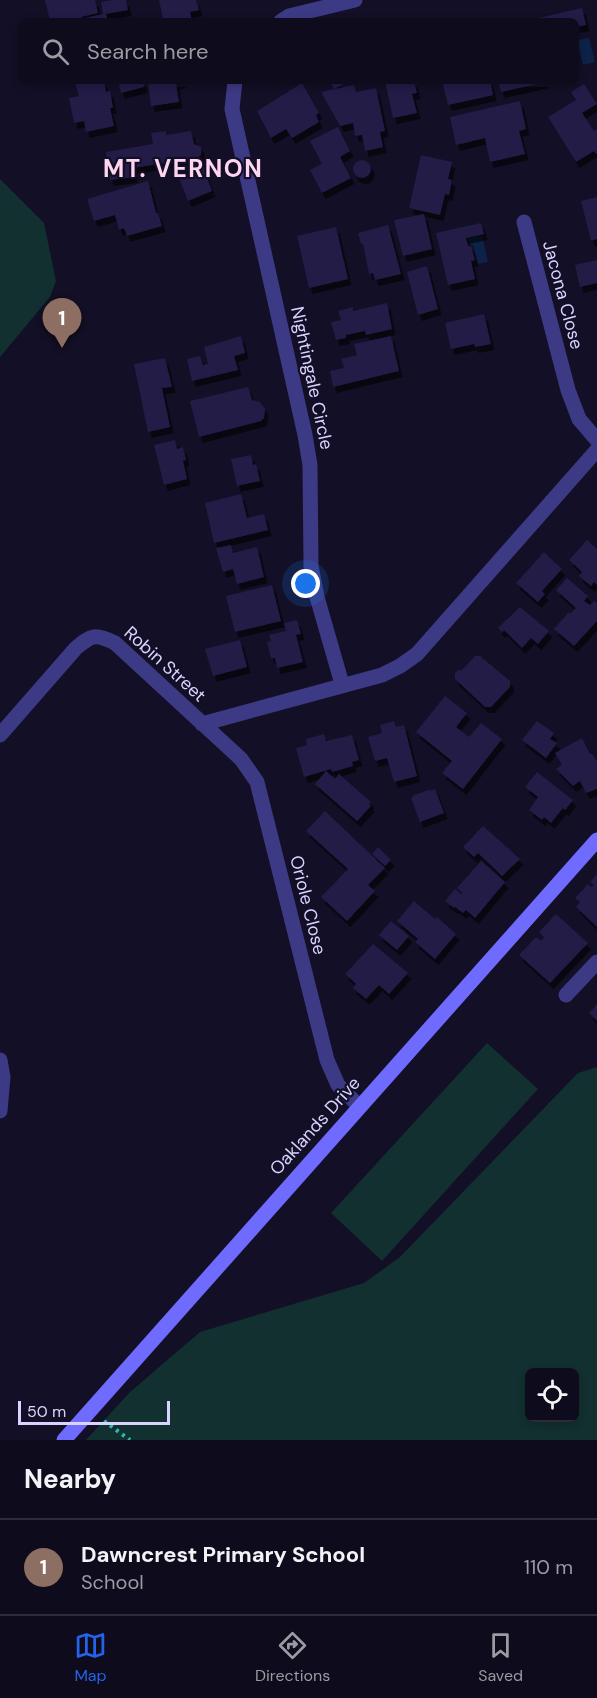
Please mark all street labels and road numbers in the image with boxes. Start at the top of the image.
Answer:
street label: Jacona Close [537,238,589,352]
street label: Nightingale Circle [285,304,339,452]
street label: Robin Street [119,621,211,707]
street label: Oriole Close [284,853,332,957]
street label: Oaklands Drive [264,1072,366,1180]

